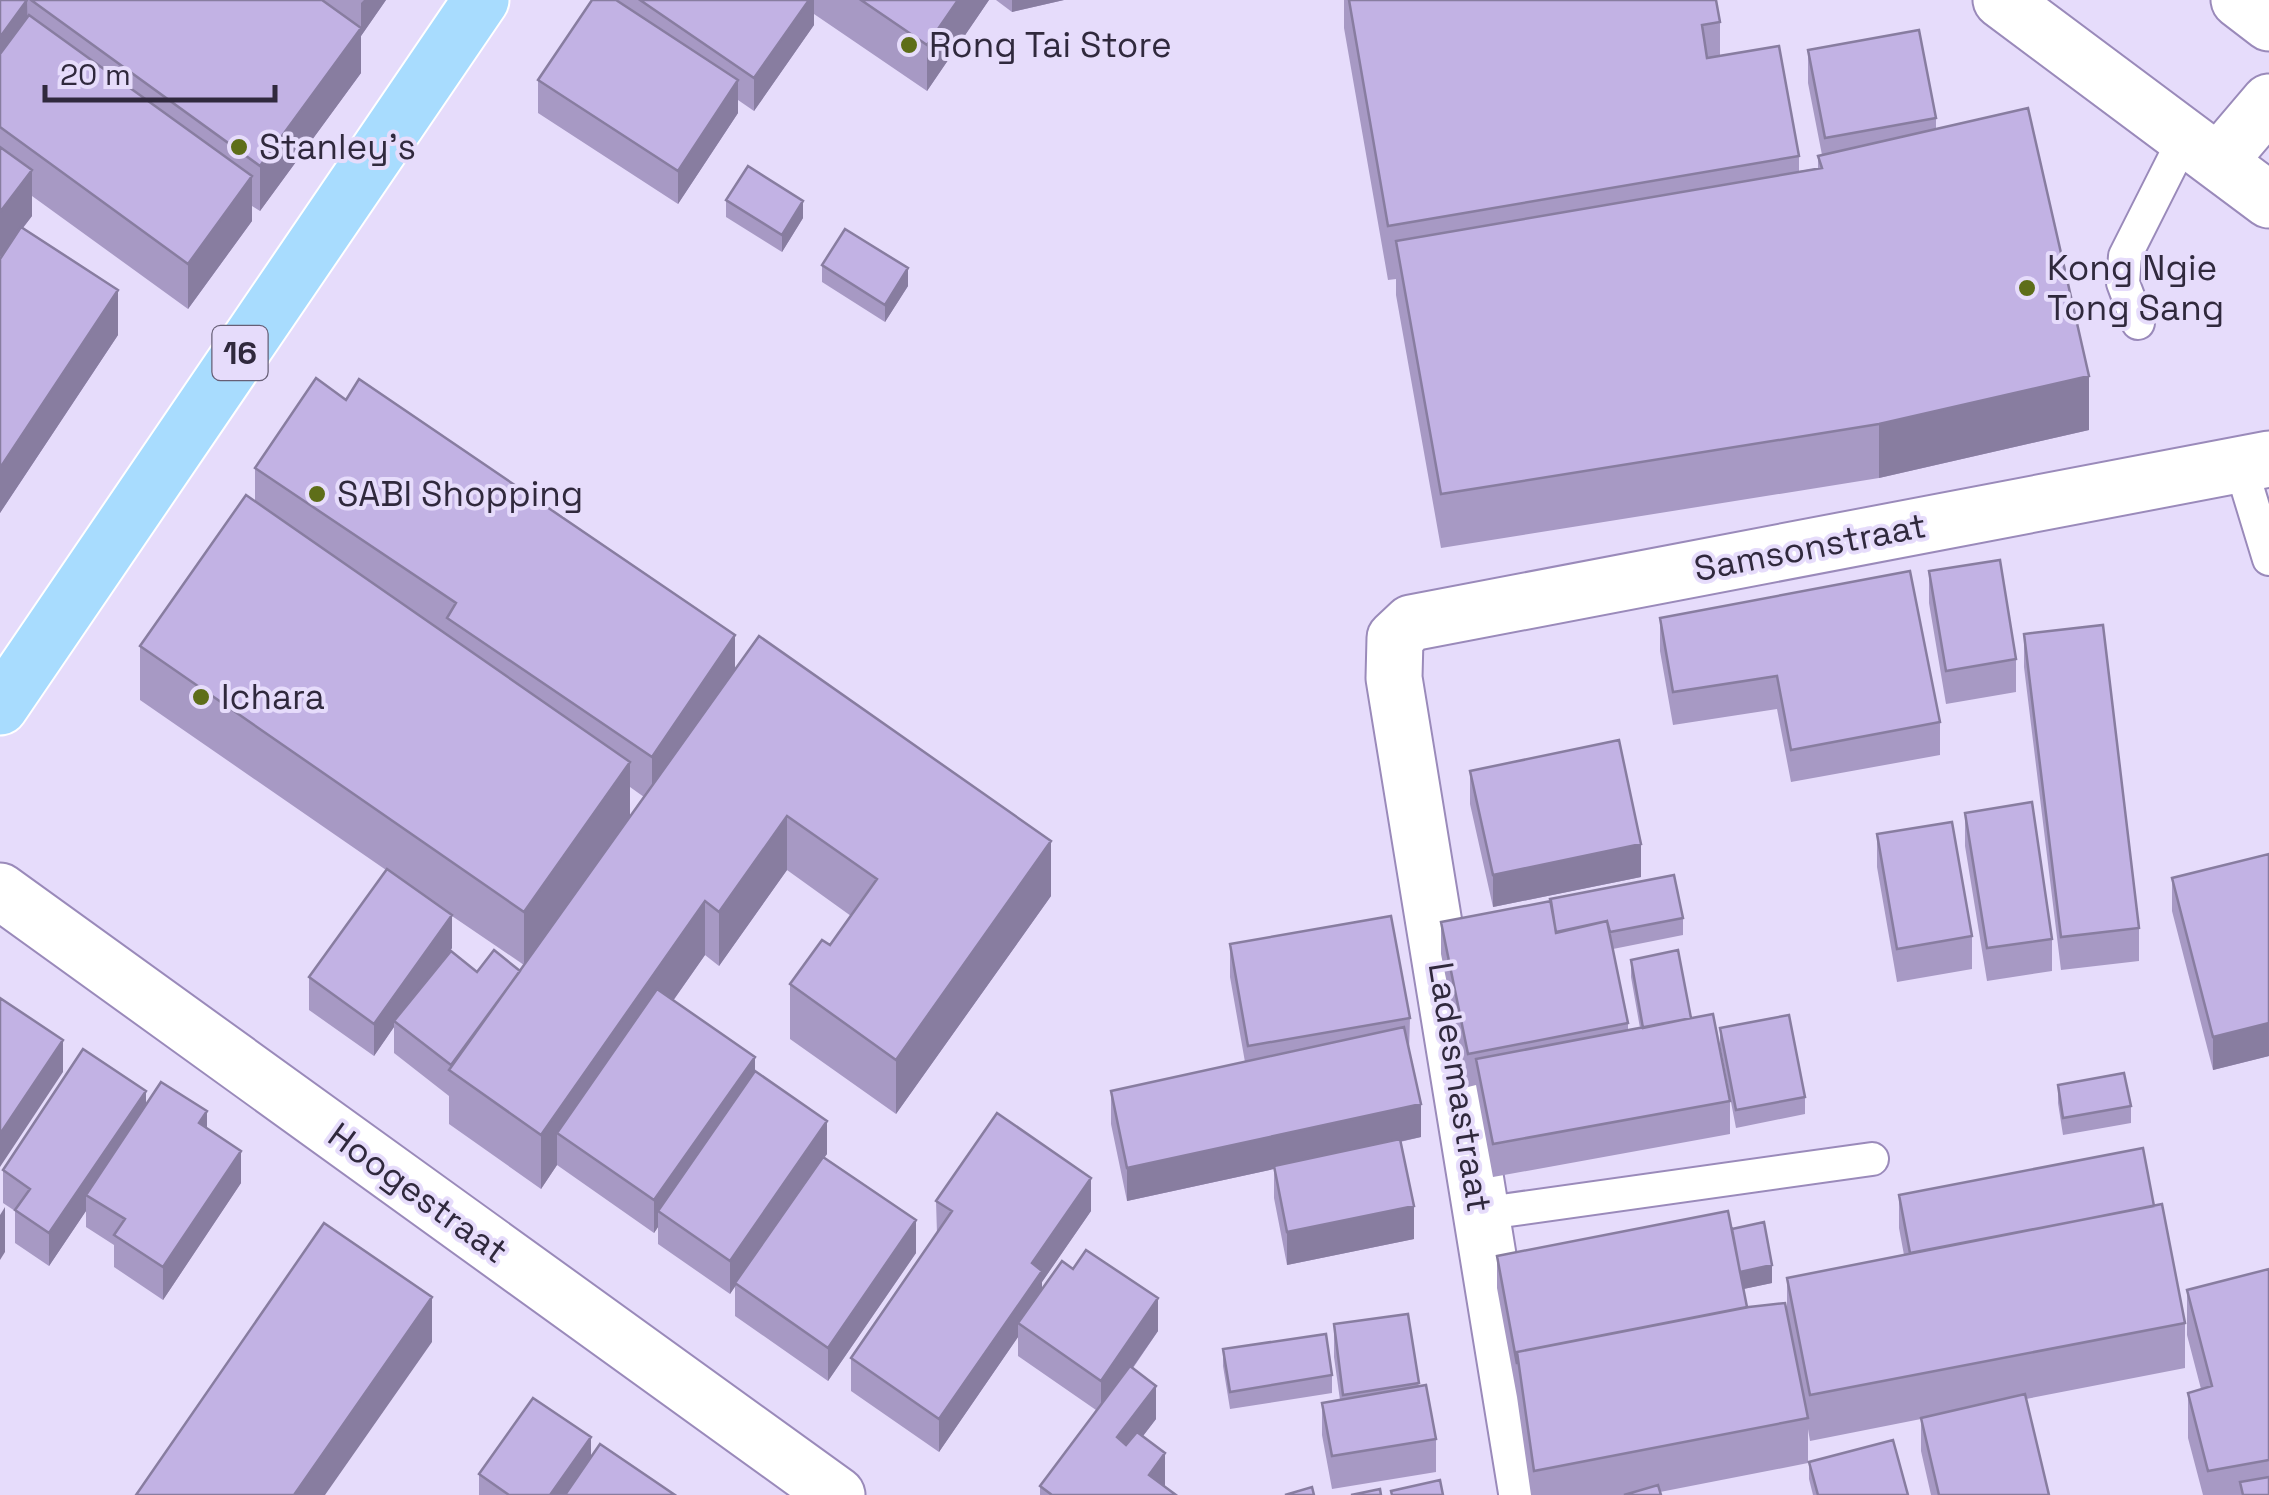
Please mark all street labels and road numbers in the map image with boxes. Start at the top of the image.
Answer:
road number: 16 [212,326,268,380]
street label: Samsonstraat [1690,503,1930,591]
street label: Ladesmastraat [1419,959,1501,1215]
street label: Hoogestraat [320,1113,516,1273]

